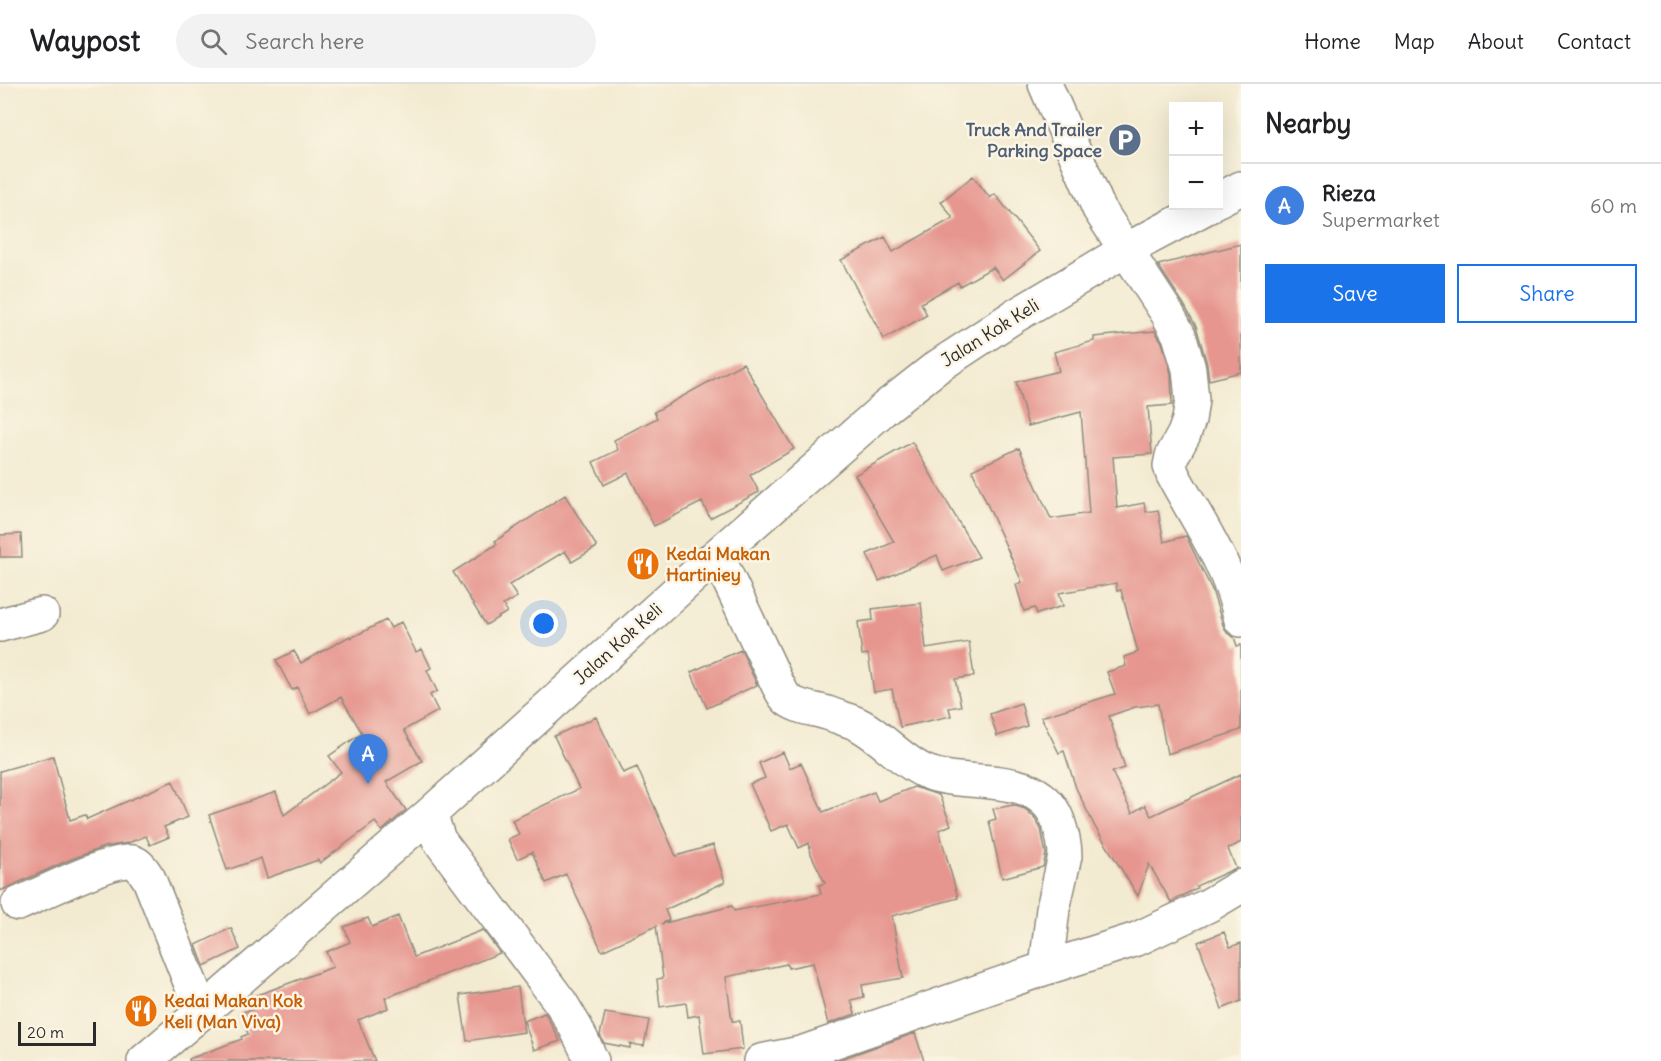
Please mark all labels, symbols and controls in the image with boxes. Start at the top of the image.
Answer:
search box [176,14,596,68]
text: Waypost [30,23,140,59]
icon: search [197,25,230,58]
text: Search here [245,27,364,55]
text: Home [1304,28,1361,55]
text: Map [1394,28,1435,55]
text: About [1468,28,1524,55]
text: Contact [1557,28,1631,55]
map controls [1169,102,1223,210]
button: + [1169,102,1223,156]
text: Nearby [1265,107,1351,140]
place label: Truck And Trailer Parking Space [966,118,1103,162]
parking icon: Truck And Trailer Parking Space [1107,122,1143,158]
button: − [1169,156,1223,210]
text: Rieza [1322,179,1376,207]
text: A [1278,193,1291,218]
text: 60 m [1590,193,1637,218]
text: Supermarket [1322,207,1440,232]
button: Save [1265,264,1445,323]
button: Share [1457,264,1637,323]
street label: Jalan Kok Keli [936,293,1043,372]
place label: Kedai Makan Hartiniey [666,542,771,586]
restaurant icon: Kedai Makan Hartiniey [625,546,661,582]
street label: Jalan Kok Keli [569,598,667,689]
your location [529,609,558,638]
pin: A [348,734,388,784]
place label: Kedai Makan Kok Keli (Man Viva) [164,989,303,1033]
restaurant icon: Kedai Makan Kok Keli (Man Viva) [123,993,159,1029]
scale bar [18,1019,96,1046]
text: 20 m [27,1022,64,1042]

